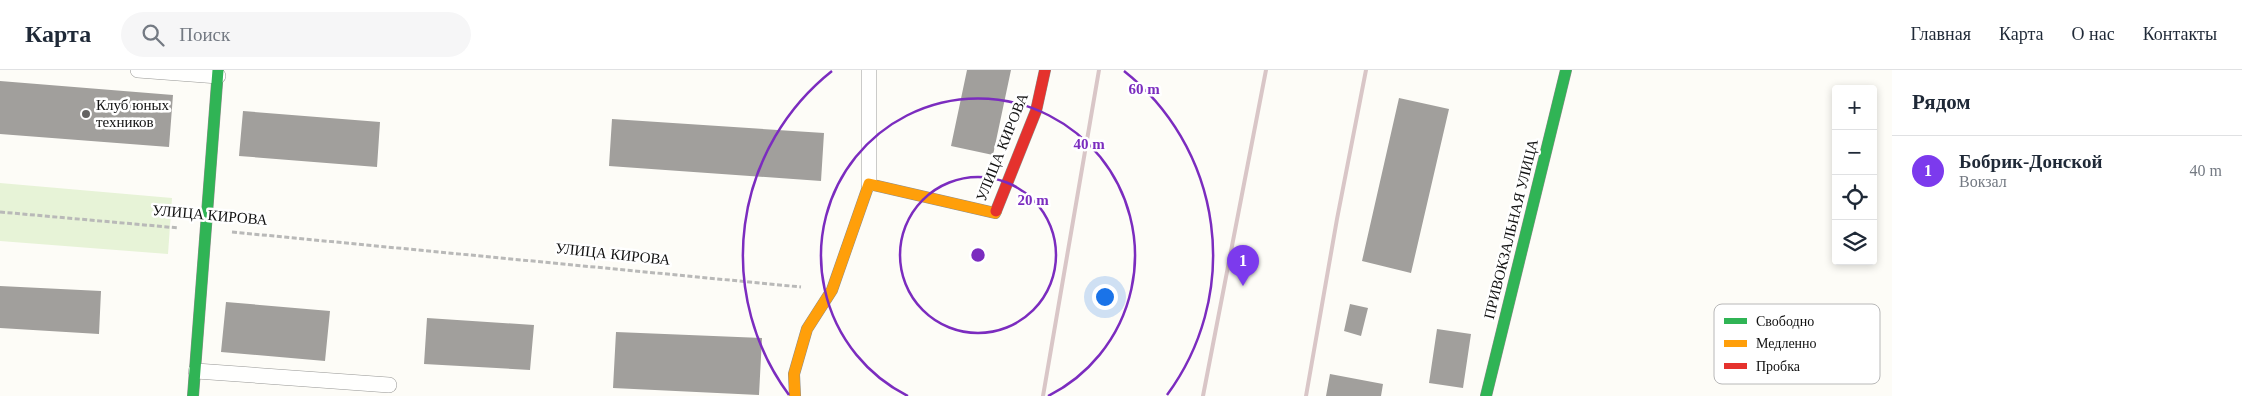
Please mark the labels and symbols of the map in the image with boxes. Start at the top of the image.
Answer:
text: 60 m [1128,81,1160,97]
street label: УЛИЦА КИРОВА [973,90,1031,204]
place label: Клуб юных техников [96,97,169,130]
marker: Клуб юных техников [80,108,92,120]
text: 40 m [1073,136,1105,152]
street label: ПРИВОКЗАЛЬНАЯ УЛИЦА [1481,137,1541,321]
text: 20 m [1017,192,1049,208]
street label: УЛИЦА КИРОВА [152,202,268,228]
street label: УЛИЦА КИРОВА [555,240,671,268]
pin: 1 [1227,245,1259,286]
centre of rings [969,246,987,264]
your location [1092,284,1118,310]
legend [1714,304,1880,384]
text: Свободно [1756,314,1814,329]
text: Медленно [1756,336,1817,351]
text: Пробка [1756,359,1801,374]

